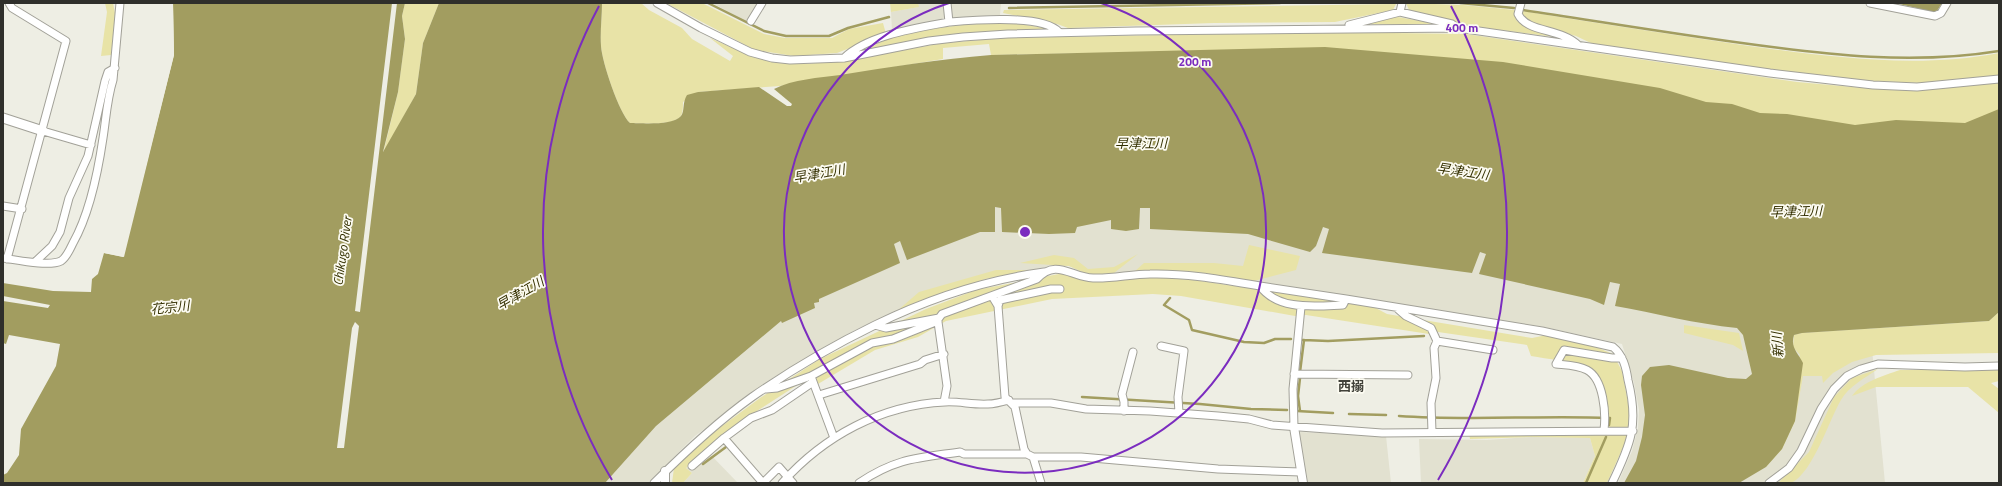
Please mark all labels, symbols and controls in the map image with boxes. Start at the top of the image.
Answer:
text: 400 m [1446,18,1478,37]
text: 200 m [1179,52,1211,71]
water label: 早津江川 [1115,133,1169,153]
water label: 早津江川 [1436,157,1492,185]
water label: 早津江川 [792,158,848,187]
water label: 早津江川 [1770,201,1824,221]
water label: Chikugo River [327,213,357,287]
centre of rings [1018,225,1032,239]
water label: 早津江川 [492,270,549,315]
water label: 花宗川 [150,295,192,319]
water label: 新川 [1766,329,1788,359]
district label: 西搦 [1338,376,1364,396]

